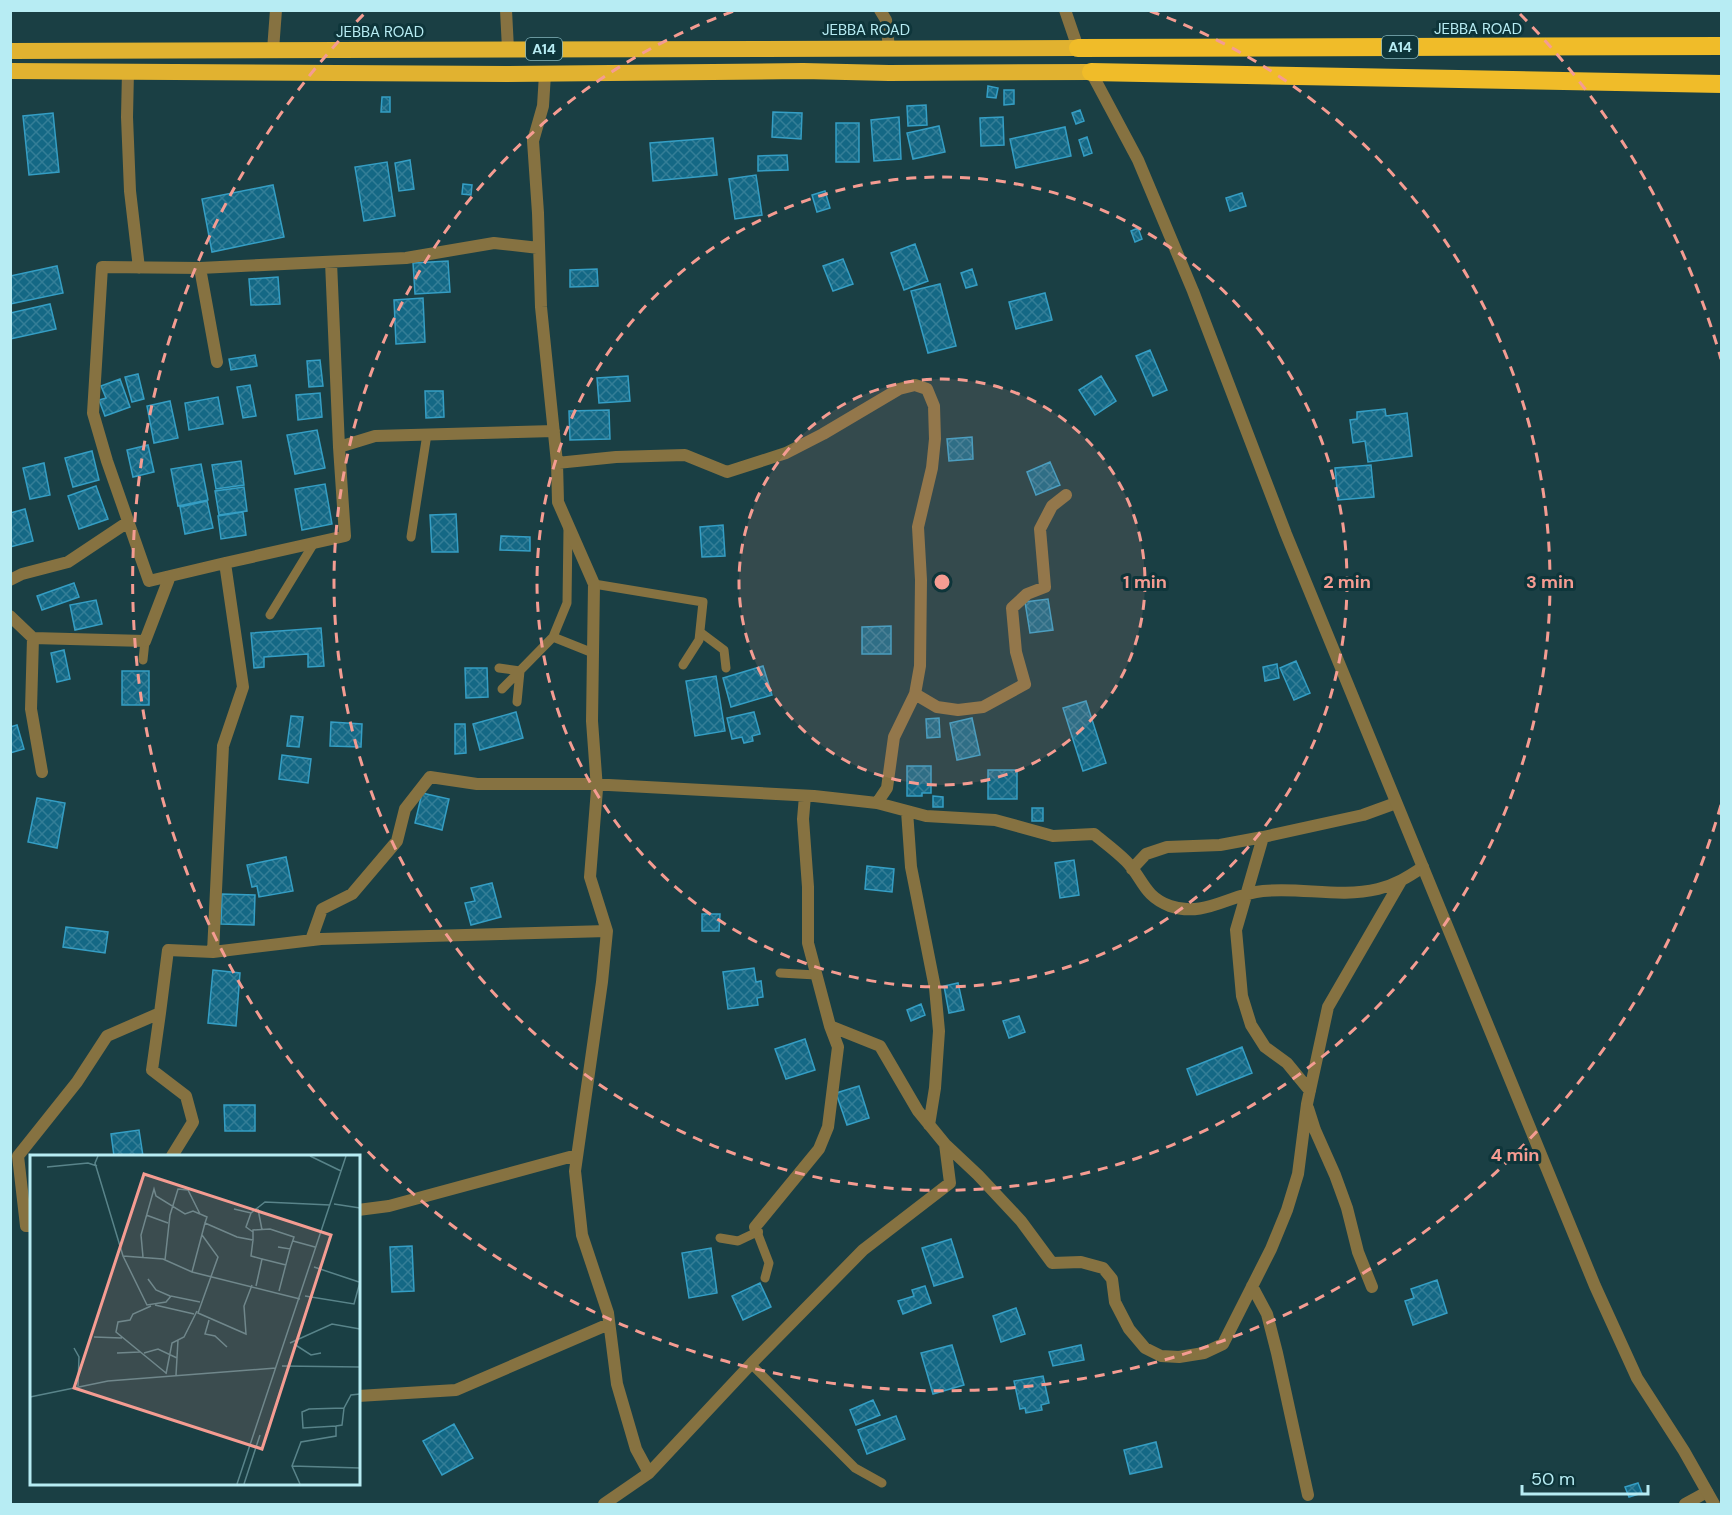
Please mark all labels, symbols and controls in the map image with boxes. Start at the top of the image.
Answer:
street label: JEBBA ROAD [1434,19,1522,39]
street label: JEBBA ROAD [822,20,910,40]
street label: JEBBA ROAD [336,22,424,42]
road number: A14 [1382,36,1418,58]
road number: A14 [526,38,562,60]
text: 1 min [1123,570,1167,594]
text: 2 min [1323,570,1371,594]
text: 3 min [1526,570,1574,594]
centre of rings [932,572,952,592]
text: 4 min [1491,1143,1539,1167]
inset map [30,1155,360,1485]
scale bar [1522,1458,1648,1496]
text: 50 m [1531,1467,1575,1491]

